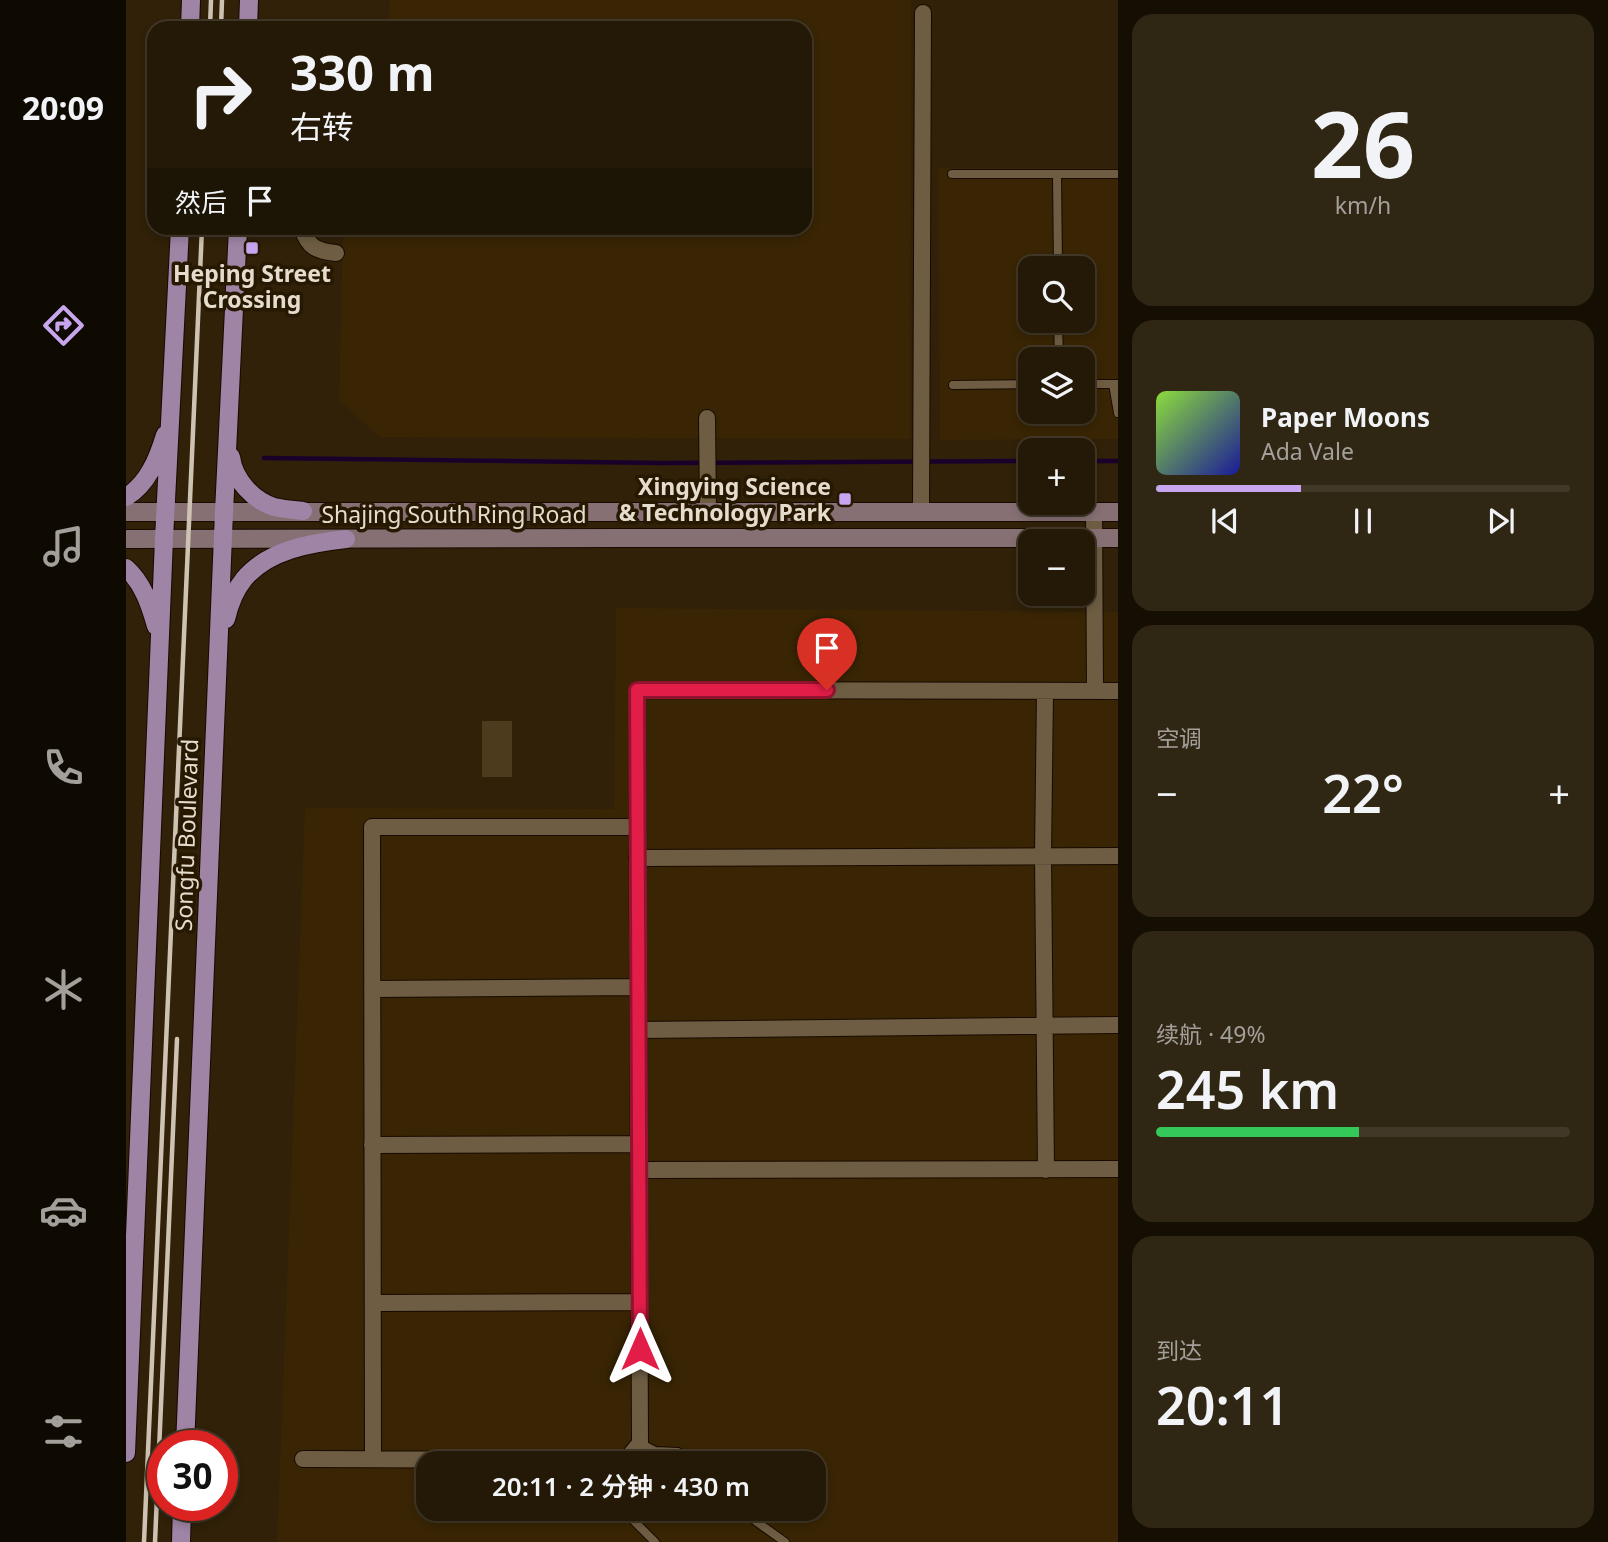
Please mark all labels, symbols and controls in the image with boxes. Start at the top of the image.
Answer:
text: 330 m [290,39,435,105]
icon: right [175,49,266,140]
text: 26 [1311,81,1415,205]
text: 20:09 [22,86,104,129]
text: 右转 [290,105,354,148]
icon: arrive [241,182,279,220]
text: 然后 [175,184,227,220]
text: km/h [1335,189,1391,221]
marker: Heping Street Crossing [244,240,260,256]
map controls [1018,256,1095,606]
button: search [1018,256,1095,333]
place label: Heping Street Crossing [173,257,331,315]
icon: directions [39,301,88,350]
button: layers [1018,347,1095,424]
text: Paper Moons [1261,399,1430,435]
text: Ada Vale [1261,435,1354,467]
button: + [1018,438,1095,515]
place label: Xingying Science & Technology Park [619,470,832,528]
marker: Xingying Science & Technology Park [837,491,853,507]
street label: Shajing South Ring Road [321,498,587,530]
icon: previous [1206,502,1244,540]
icon: pause [1344,502,1382,540]
icon: next [1482,502,1520,540]
icon: music [39,522,88,571]
button: − [1018,529,1095,606]
pin [797,618,857,690]
icon: arrive [808,629,846,667]
text: 空调 [1156,722,1202,754]
street label: Songfu Boulevard [167,738,205,932]
icon: phone [39,743,88,792]
text: 22° [1322,757,1404,828]
text: − [1156,767,1178,819]
text: + [1548,767,1570,819]
icon: climate [39,965,88,1014]
text: 续航 · 49% [1156,1018,1266,1050]
text: 245 km [1156,1053,1339,1124]
icon: car [39,1186,88,1235]
position arrow [603,1312,677,1386]
text: 到达 [1156,1334,1202,1366]
text: 20:11 [1156,1369,1289,1440]
icon: filters [39,1407,88,1456]
speed limit sign: 30 [147,1430,238,1521]
text: 20:11 · 2 分钟 · 430 m [492,1468,750,1504]

